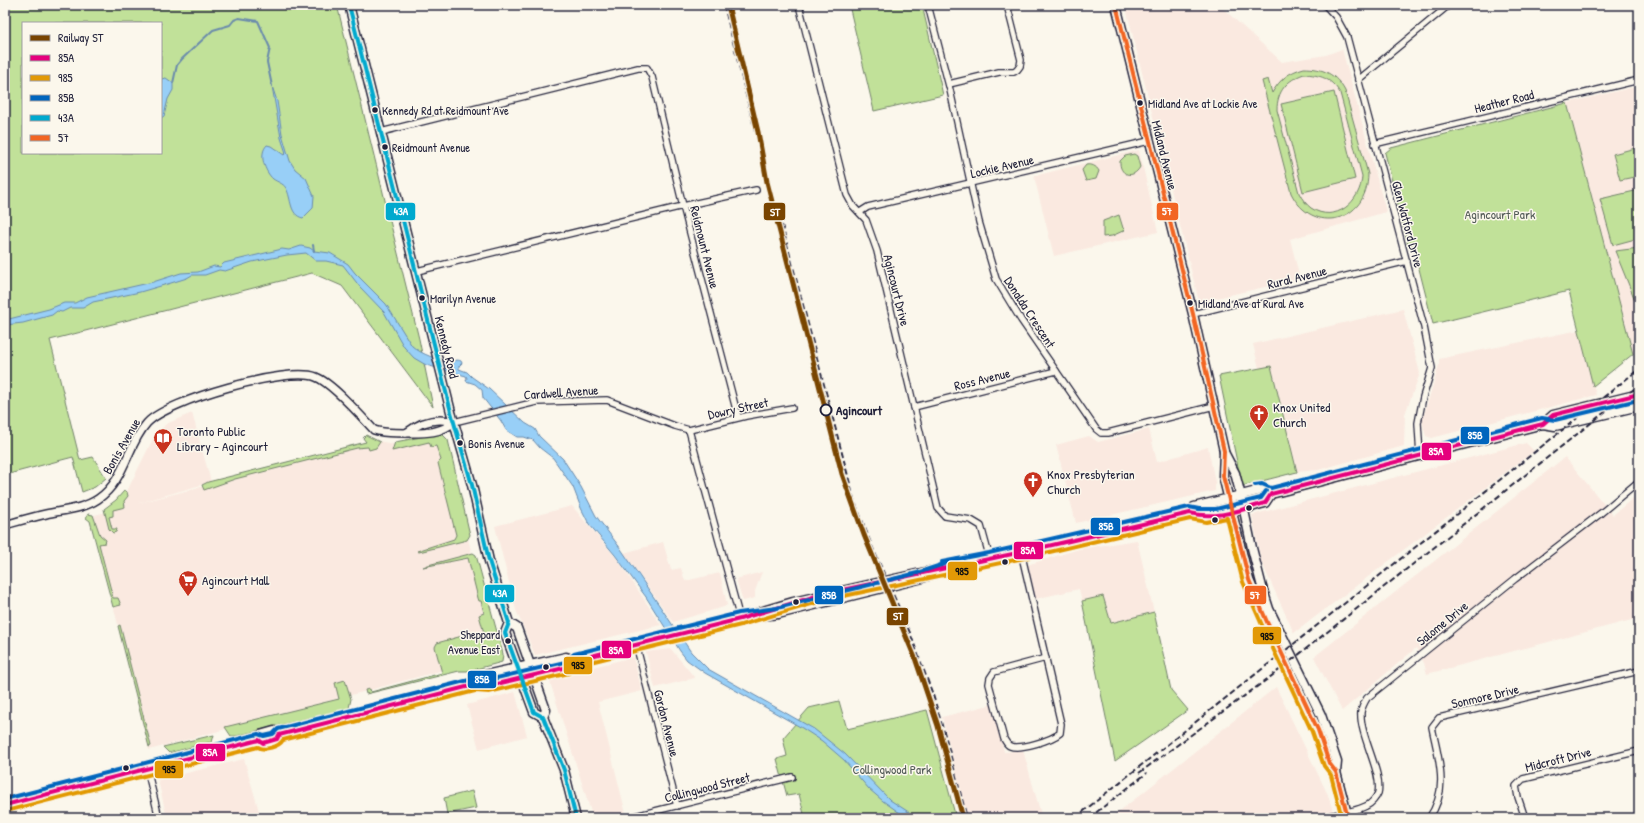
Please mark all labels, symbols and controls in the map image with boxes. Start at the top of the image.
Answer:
legend [22,22,162,154]
text: Railway ST [58,29,104,46]
text: 85A [58,49,74,66]
text: 985 [58,69,73,86]
street label: Heather Road [1472,85,1536,117]
text: 85B [58,89,74,106]
place label: Midland Ave at Lockie Ave [1148,95,1258,112]
marker: Midland Ave at Lockie Ave [1135,98,1145,108]
place label: Kennedy Rd at Reidmount Ave [382,102,509,119]
marker: Kennedy Rd at Reidmount Ave [370,105,380,115]
text: 43A [58,109,74,126]
street label: Midland Avenue [1148,118,1182,192]
text: 57 [58,129,69,146]
place label: Reidmount Avenue [392,139,470,156]
marker: Reidmount Avenue [380,142,390,152]
street label: Lockie Avenue [969,150,1035,182]
street label: Glen Watford Drive [1388,179,1428,269]
line badge: 43A [385,202,416,221]
line badge: ST [763,202,786,221]
line badge: 57 [1156,202,1179,221]
text: 43A [394,204,409,218]
street label: Reidmount Avenue [686,204,724,290]
text: 57 [1162,204,1173,218]
text: ST [770,205,781,219]
park label: Agincourt Park [1465,205,1536,223]
street label: Agincourt Drive [879,252,915,328]
street label: Rural Avenue [1265,261,1329,293]
street label: Donalda Crescent [1000,273,1060,352]
place label: Marilyn Avenue [430,290,496,307]
marker: Marilyn Avenue [417,293,427,303]
place label: Midland Ave at Rural Ave [1198,295,1304,312]
marker: Midland Ave at Rural Ave [1185,298,1195,308]
street label: Kennedy Road [431,314,463,380]
street label: Ross Avenue [952,363,1012,395]
street label: Cardwell Avenue [523,380,599,404]
street label: Dowry Street [706,393,770,423]
place label: Knox United Church [1273,398,1330,431]
place label: Agincourt [836,401,882,420]
marker: Agincourt [819,403,833,417]
church icon: Knox United Church [1248,403,1270,431]
street label: Bonis Avenue [98,415,144,477]
place label: Toronto Public Library - Agincourt [177,422,268,455]
line badge: 85B [1460,426,1490,445]
library icon: Toronto Public Library - Agincourt [152,427,174,455]
text: 85B [1468,428,1483,442]
place label: Bonis Avenue [468,435,525,452]
marker: Bonis Avenue [455,438,465,448]
line badge: 85A [1421,442,1452,461]
text: 85A [1429,444,1444,458]
place label: Knox Presbyterian Church [1047,465,1135,498]
church icon: Knox Presbyterian Church [1022,470,1044,498]
unlabelled marker [1244,503,1254,513]
unlabelled marker [1210,515,1220,525]
line badge: 85B [1090,517,1121,536]
text: 85B [1099,519,1114,533]
line badge: 85A [1013,541,1044,560]
text: 85A [1021,543,1036,557]
unlabelled marker [1000,557,1010,567]
line badge: 985 [947,561,978,581]
text: 985 [955,564,969,578]
supermarket icon: Agincourt Mall [177,569,199,597]
place label: Agincourt Mall [202,571,270,589]
line badge: 43A [484,584,515,603]
line badge: 85B [814,585,844,605]
line badge: 57 [1244,585,1267,605]
text: 43A [493,586,508,600]
text: 85B [822,588,837,602]
text: 57 [1250,588,1261,602]
unlabelled marker [791,597,801,607]
street label: Salome Drive [1413,597,1471,649]
line badge: ST [886,607,909,626]
text: ST [893,609,904,623]
place label: Sheppard Avenue East [448,626,501,658]
line badge: 985 [1252,626,1282,645]
text: 985 [1260,629,1274,643]
marker: Sheppard Avenue East [503,636,513,646]
line badge: 85A [601,640,632,659]
text: 85A [609,643,624,657]
line badge: 985 [563,656,593,675]
text: 985 [571,658,585,672]
unlabelled marker [541,662,551,672]
line badge: 85B [467,670,497,689]
text: 85B [475,672,490,686]
street label: Sonmore Drive [1449,679,1521,713]
street label: Gordon Avenue [650,688,684,758]
street label: Midcroft Drive [1523,742,1593,776]
line badge: 85A [195,743,226,762]
text: 85A [203,745,218,759]
line badge: 985 [154,760,184,779]
park label: Collingwood Park [853,760,932,778]
text: 985 [162,762,176,776]
unlabelled marker [121,763,131,773]
street label: Collingwood Street [662,768,752,806]

